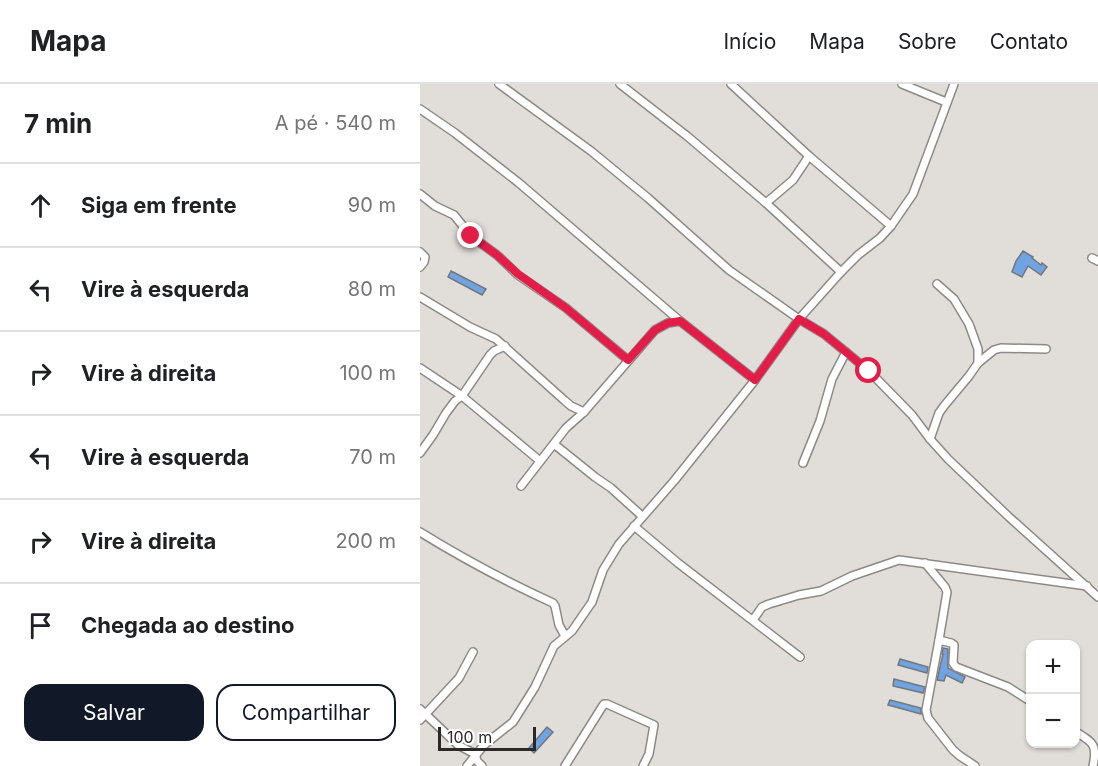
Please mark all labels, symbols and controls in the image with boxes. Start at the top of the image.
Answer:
text: Mapa [30,24,107,58]
text: Início [723,29,776,54]
text: Mapa [809,29,865,54]
text: Sobre [898,29,957,54]
text: Contato [990,29,1068,54]
text: 7 min [24,108,92,139]
text: A pé · 540 m [275,111,396,135]
icon: ahead [24,189,57,222]
text: Siga em frente [81,192,237,218]
text: 90 m [348,193,396,217]
route end [457,222,483,248]
icon: left [24,273,57,306]
text: Vire à esquerda [81,276,249,302]
text: 80 m [348,277,396,301]
icon: right [24,357,57,390]
route start [855,357,881,383]
text: Vire à direita [81,360,216,386]
text: 100 m [339,361,396,385]
icon: left [24,441,57,474]
text: Vire à esquerda [81,444,249,470]
text: 70 m [349,445,396,469]
icon: right [24,525,57,558]
text: Vire à direita [81,528,216,554]
text: 200 m [335,529,396,553]
icon: arrive [24,609,57,642]
text: Chegada ao destino [81,612,295,638]
map controls [1026,640,1080,748]
button: + [1026,640,1080,694]
button: Salvar [24,684,204,741]
button: Compartilhar [216,684,396,741]
button: − [1026,694,1080,748]
scale bar [438,724,536,752]
text: 100 m [447,727,492,747]

